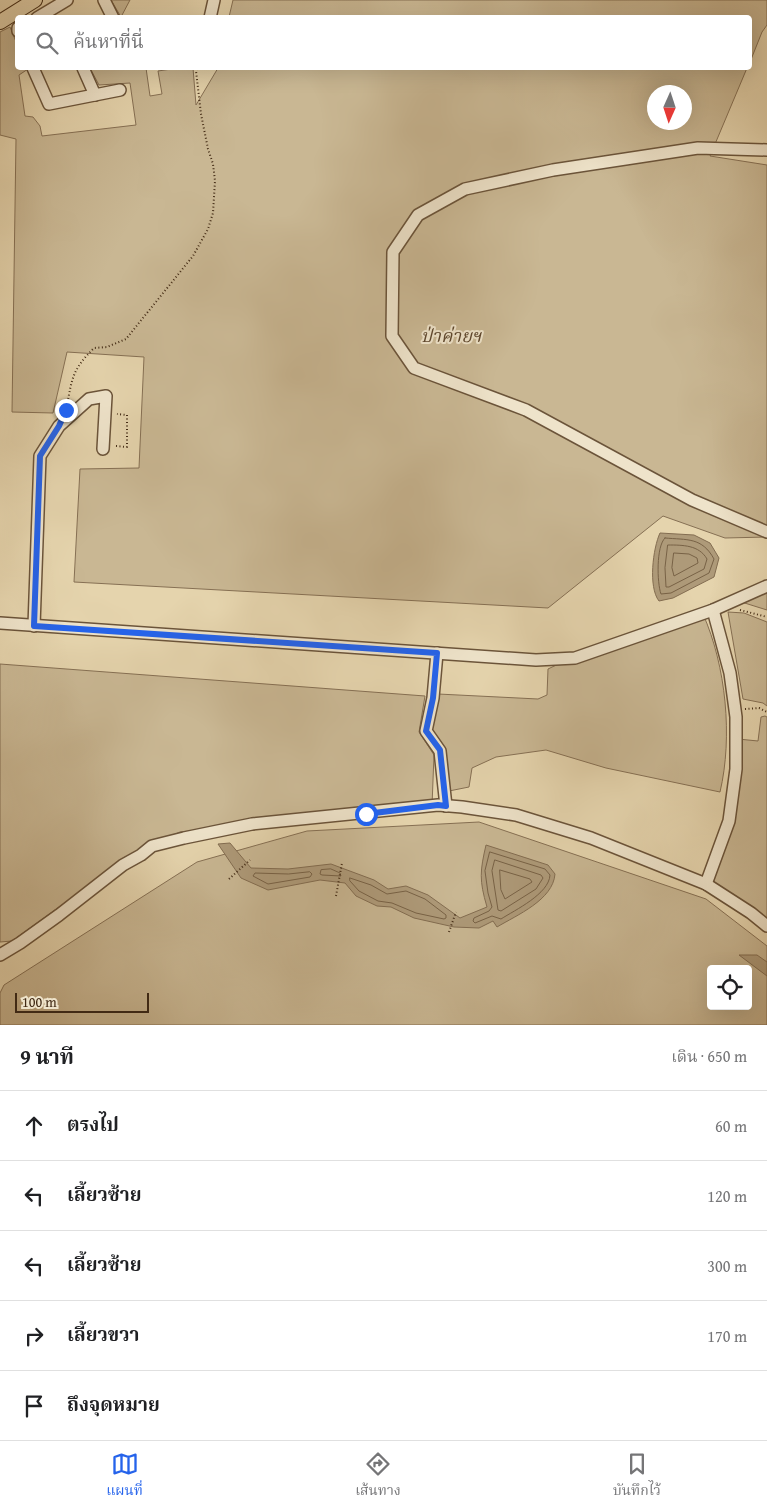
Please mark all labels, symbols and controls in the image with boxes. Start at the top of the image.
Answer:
search box [15,15,752,70]
text: ค้นหาที่นี่ [73,27,144,55]
icon: search [33,29,61,57]
north arrow [647,85,692,130]
park label: ป่าค่ายฯ [421,322,482,349]
route end [55,399,78,422]
route start [355,803,378,826]
map controls [707,965,752,1010]
button: locate [707,965,752,1010]
scale bar [15,990,149,1013]
text: 100 m [22,992,57,1012]
text: 9 นาที [20,1041,74,1072]
text: เดิน · 650 m [671,1044,747,1068]
text: ตรงไป [67,1110,119,1138]
icon: ahead [20,1112,48,1140]
text: 60 m [715,1114,747,1138]
text: เลี้ยวซ้าย [67,1180,141,1208]
icon: left [20,1182,48,1210]
text: 120 m [707,1184,747,1208]
text: เลี้ยวซ้าย [67,1250,141,1278]
icon: left [20,1252,48,1280]
text: 300 m [707,1254,747,1278]
text: เลี้ยวขวา [67,1320,139,1348]
icon: right [20,1322,48,1350]
text: 170 m [707,1324,747,1348]
text: ถึงจุดหมาย [67,1390,160,1418]
icon: arrive [20,1392,48,1420]
tab: แผนที่ [106,1450,143,1502]
tab: เส้นทาง [355,1450,401,1502]
tab: บันทึกไว้ [613,1450,661,1502]

